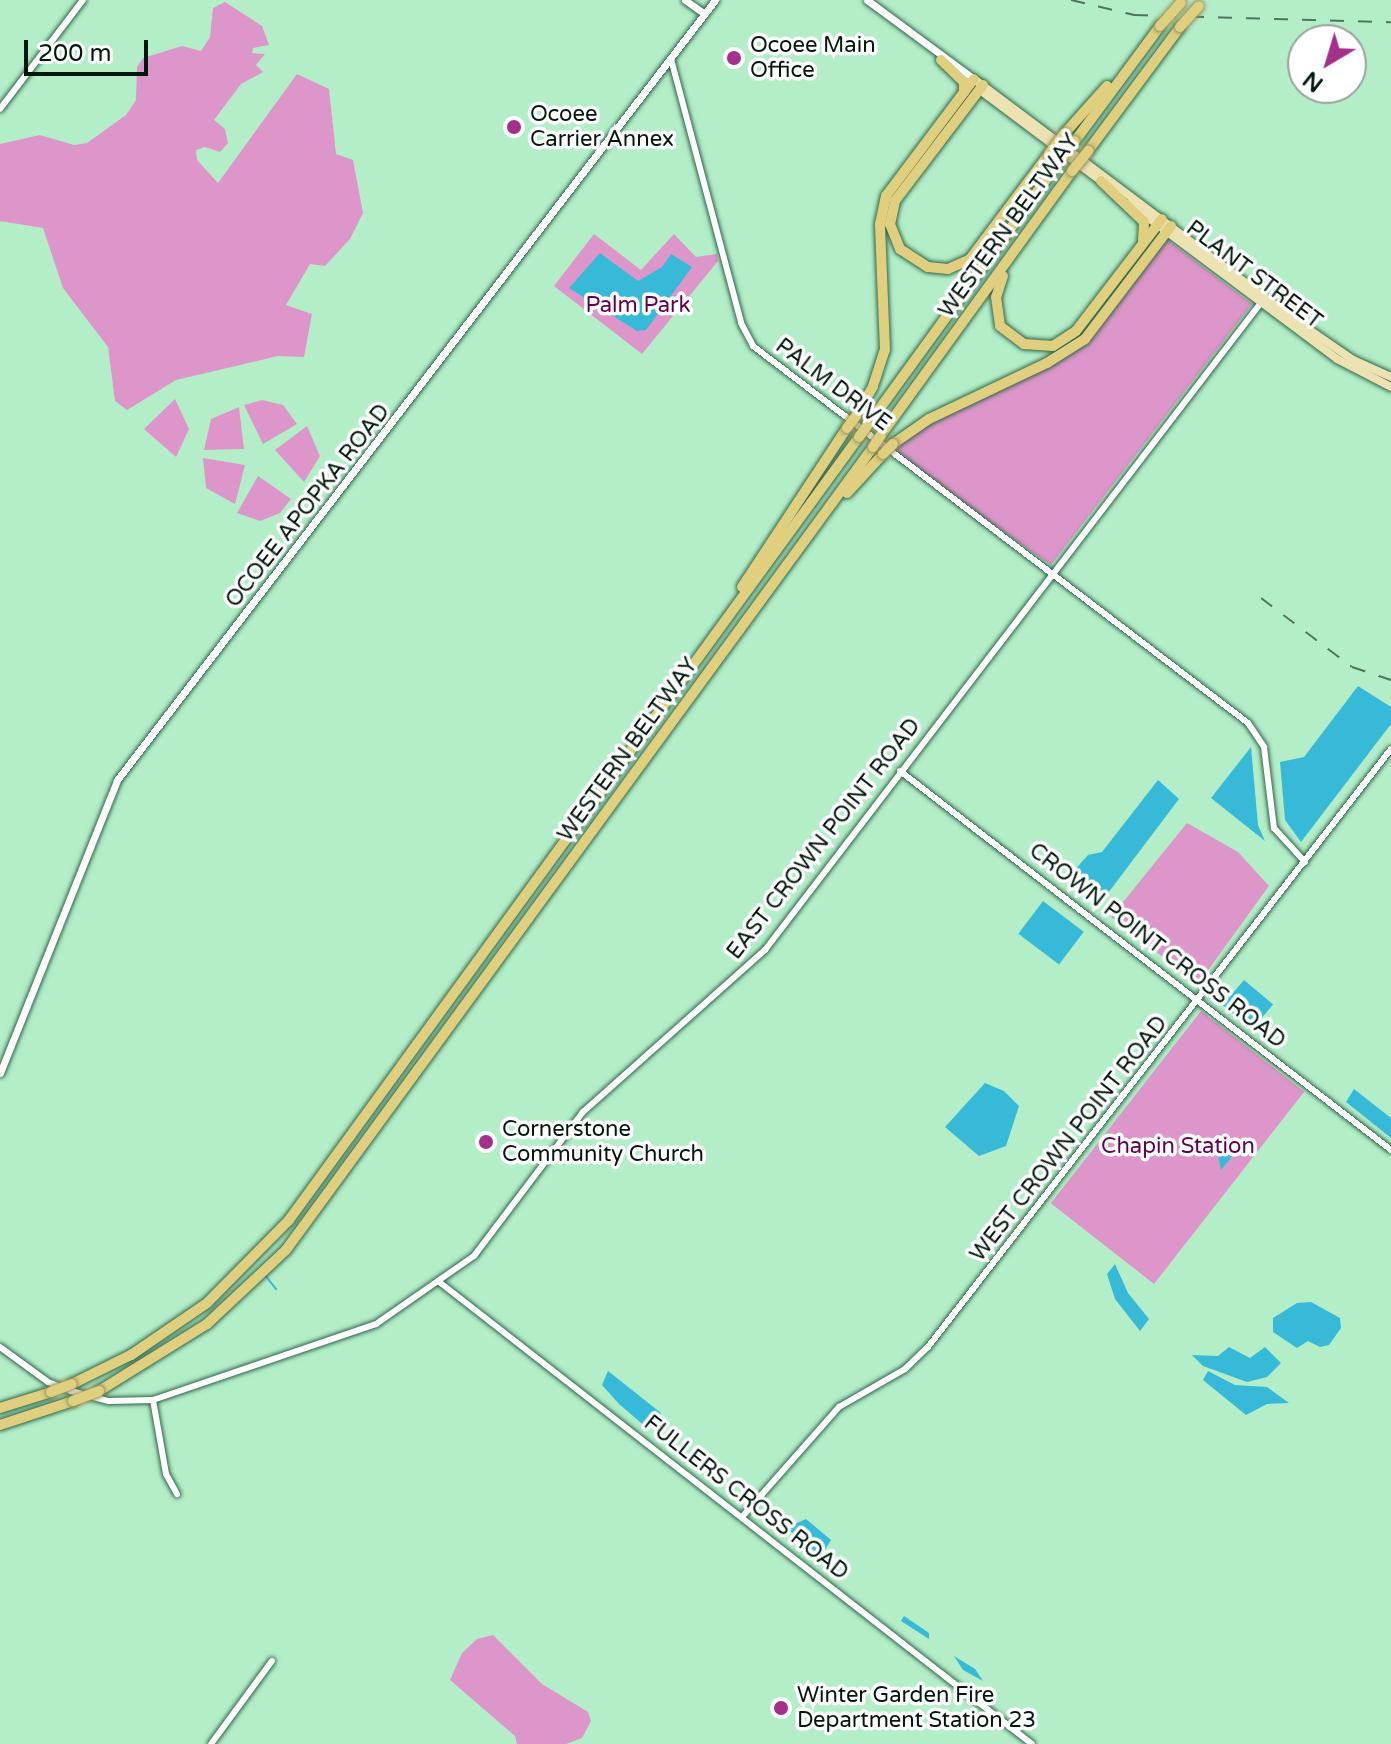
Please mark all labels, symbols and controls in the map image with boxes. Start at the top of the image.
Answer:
scale bar [28,24,152,74]
north arrow [1287,24,1367,104]
place label: Ocoee Main Office [750,32,876,84]
text: 200 m [38,39,112,68]
marker: Ocoee Main Office [725,49,743,67]
text: N [1298,66,1328,97]
place label: Ocoee Carrier Annex [530,101,674,152]
marker: Ocoee Carrier Annex [505,118,523,136]
street label: WESTERN BELTWAY [933,129,1085,323]
street label: PLANT STREET [1181,215,1327,335]
park label: Palm Park [586,293,690,319]
street label: PALM DRIVE [770,333,896,437]
street label: OCOEE APOPKA ROAD [220,399,396,613]
street label: WESTERN BELTWAY [552,653,704,847]
street label: EAST CROWN POINT ROAD [722,713,926,965]
street label: CROWN POINT CROSS ROAD [1024,838,1290,1054]
street label: WEST CROWN POINT ROAD [965,1011,1173,1267]
place label: Cornerstone Community Church [502,1116,704,1168]
marker: Cornerstone Community Church [477,1133,495,1151]
park label: Chapin Station [1101,1134,1255,1160]
street label: FULLERS CROSS ROAD [639,1410,853,1586]
place label: Winter Garden Fire Department Station 23 [797,1682,1036,1734]
marker: Winter Garden Fire Department Station 23 [772,1699,790,1717]

